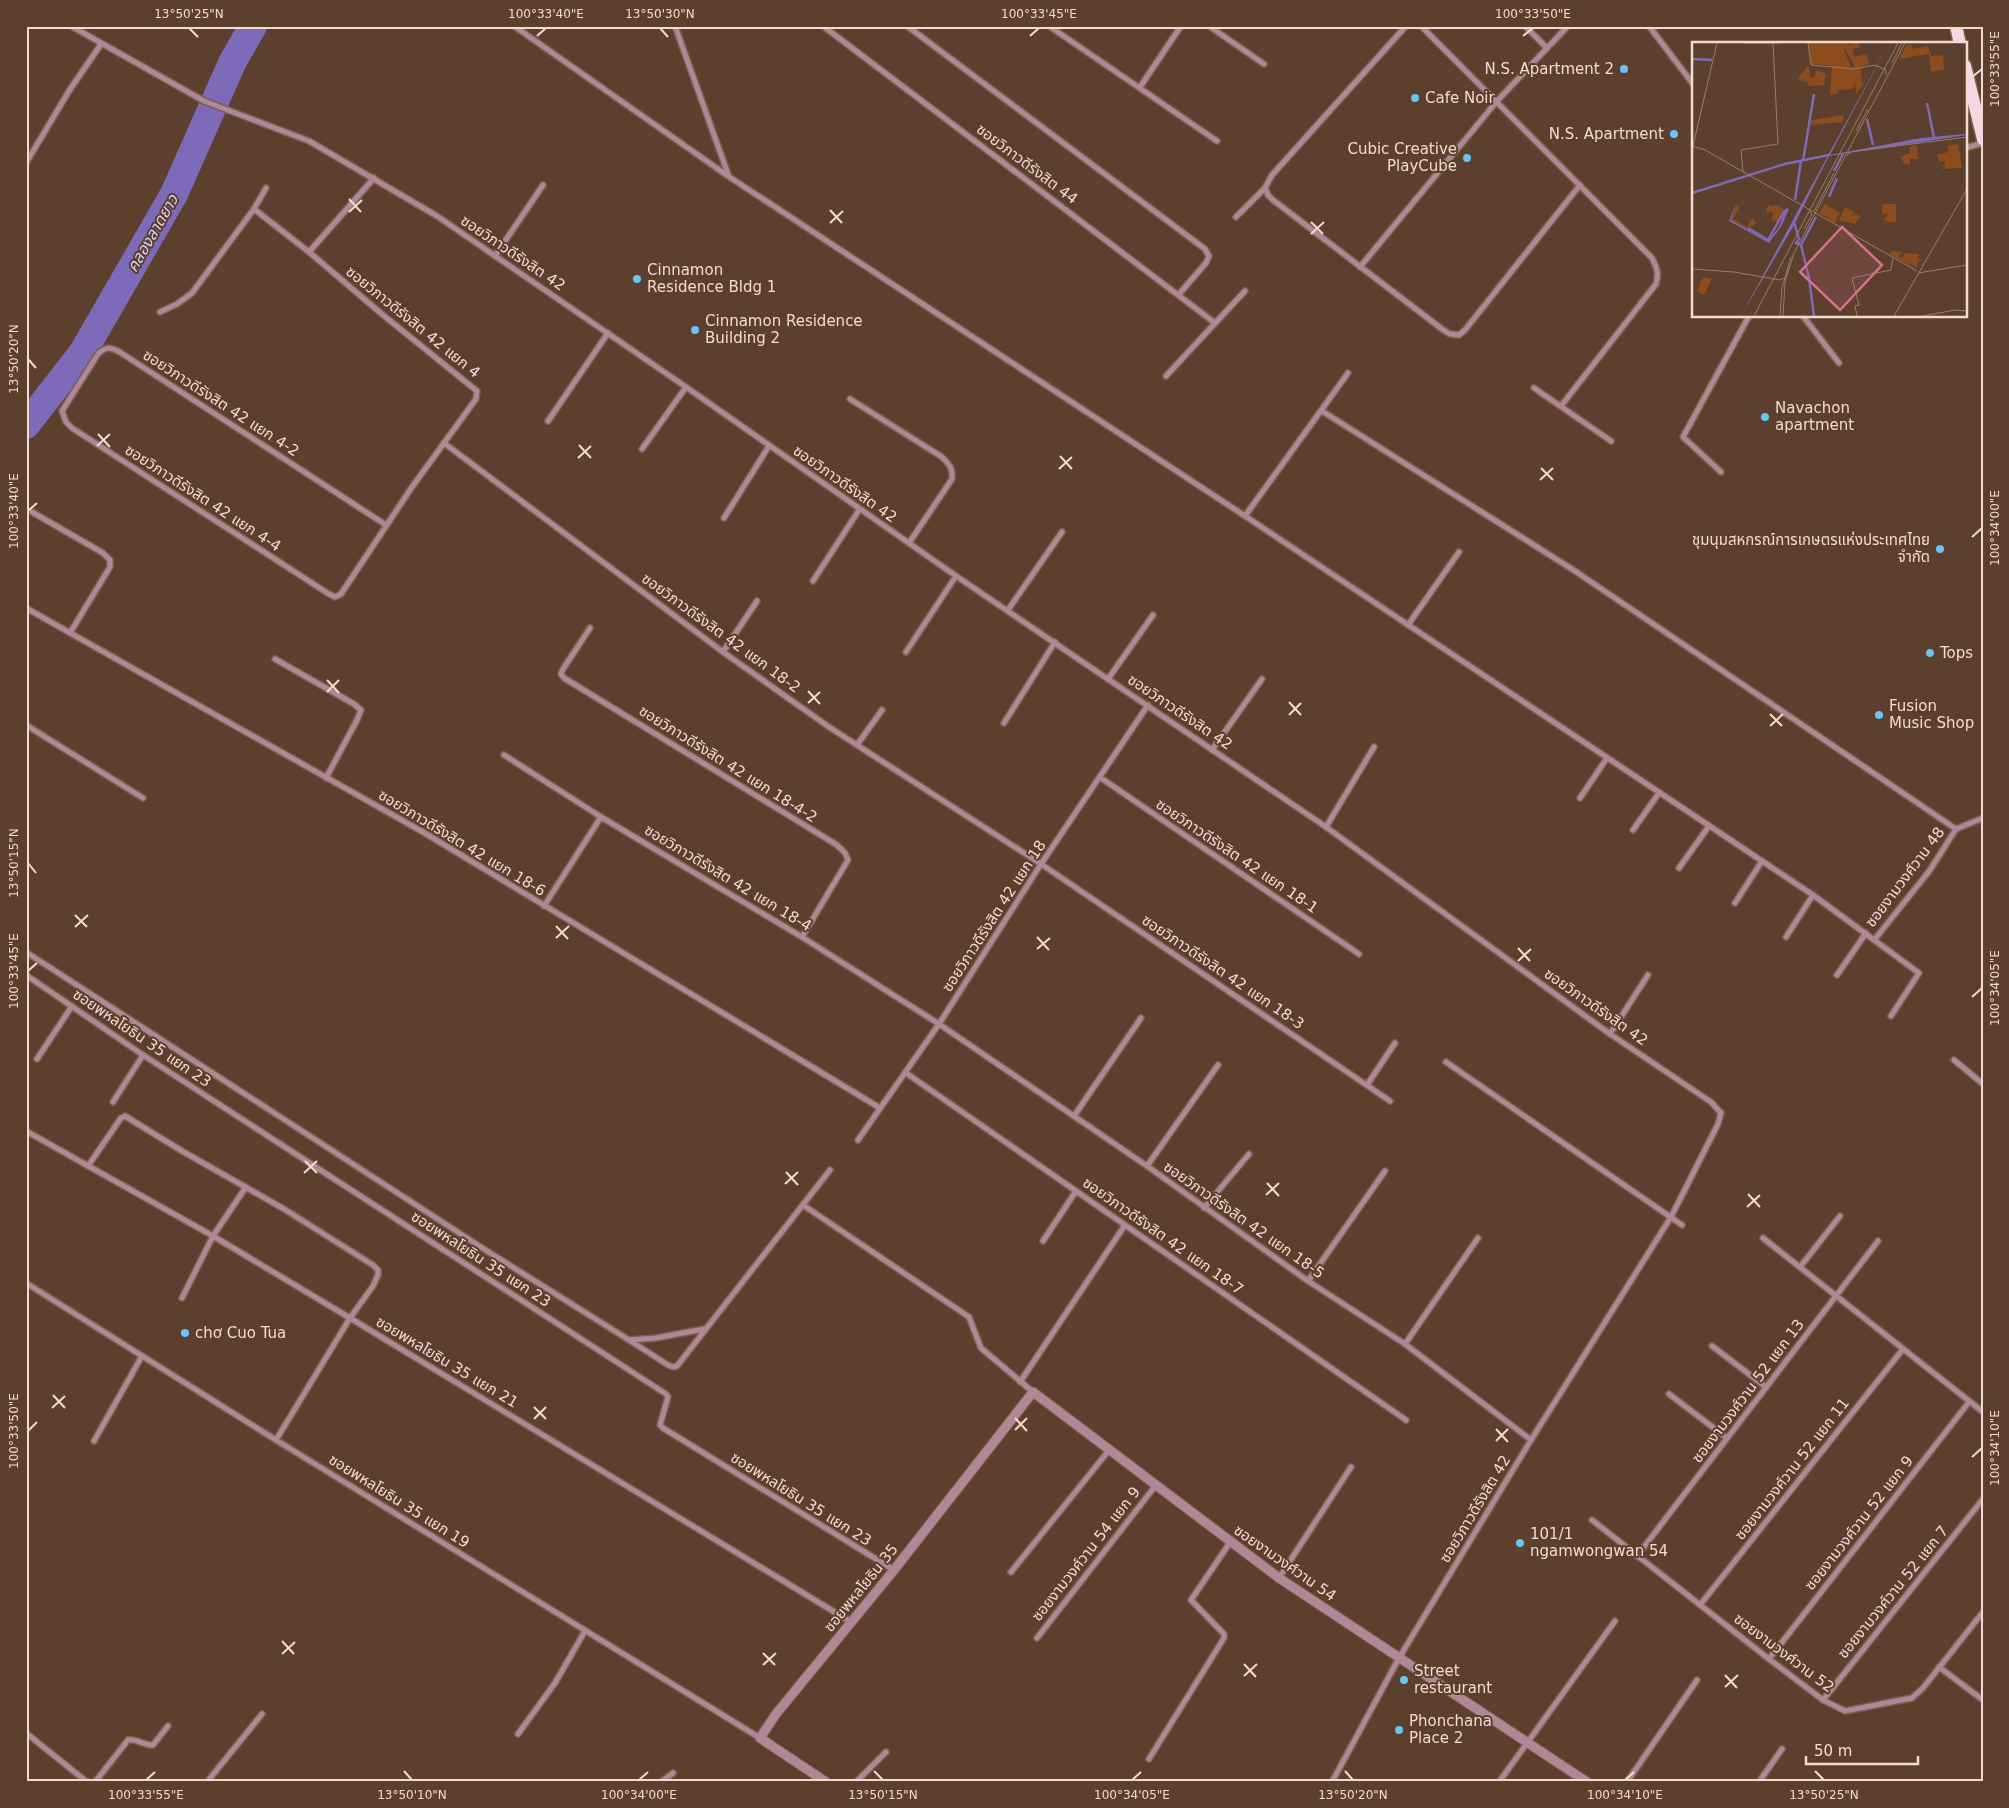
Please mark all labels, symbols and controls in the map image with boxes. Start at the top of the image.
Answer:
text: 13°50'25"N [154,7,224,21]
text: 100°33'40"E [508,7,584,21]
text: 13°50'30"N [625,7,695,21]
text: 100°33'45"E [1001,7,1077,21]
text: 100°33'50"E [1495,7,1571,21]
text: 100°33'55"E [1988,31,2002,107]
inset map [1692,42,1966,318]
place label: N.S. Apartment 2 [1484,60,1614,78]
marker: N.S. Apartment 2 [1618,63,1630,75]
place label: Cafe Noir [1425,89,1496,107]
marker: Cafe Noir [1409,92,1421,104]
street label: ซอยวิภาวดีรังสิต 44 [973,120,1081,208]
place label: N.S. Apartment [1549,125,1664,143]
marker: N.S. Apartment [1668,128,1680,140]
place label: Cubic Creative PlayCube [1347,140,1457,175]
marker: Cubic Creative PlayCube [1461,152,1473,164]
water label: คลองลาดยาว [123,190,183,275]
street label: ซอยวิภาวดีรังสิต 42 [457,211,569,295]
place label: Cinnamon Residence Bldg 1 [647,261,776,296]
street label: ซอยวิภาวดีรังสิต 42 แยก 4 [342,262,484,382]
marker: Cinnamon Residence Bldg 1 [631,273,643,285]
place label: Cinnamon Residence Building 2 [705,312,863,347]
text: 13°50'20"N [7,324,21,394]
marker: Cinnamon Residence Building 2 [689,324,701,336]
street label: ซอยวิภาวดีรังสิต 42 แยก 4-2 [140,346,302,460]
place label: Navachon apartment [1775,399,1854,434]
marker: Navachon apartment [1759,411,1771,423]
street label: ซอยวิภาวดีรังสิต 42 แยก 4-4 [122,441,284,555]
street label: ซอยวิภาวดีรังสิต 42 [790,442,900,526]
text: 100°33'40"E [7,473,21,549]
text: 100°34'00"E [1988,490,2002,566]
place label: ชุมนุมสหกรณ์การเกษตรแห่งประเทศไทย จำกัด [1692,531,1930,566]
marker: ชุมนุมสหกรณ์การเกษตรแห่งประเทศไทย จำกัด [1934,543,1946,555]
street label: ซอยวิภาวดีรังสิต 42 แยก 18-2 [638,569,804,697]
place label: Tops [1939,644,1973,662]
marker: Tops [1924,647,1936,659]
street label: ซอยวิภาวดีรังสิต 42 [1124,670,1236,754]
place label: Fusion Music Shop [1889,697,1974,732]
street label: ซอยวิภาวดีรังสิต 42 แยก 18-4-2 [636,702,820,826]
marker: Fusion Music Shop [1873,709,1885,721]
street label: ซอยวิภาวดีรังสิต 42 แยก 18-6 [375,786,549,900]
street label: ซอยวิภาวดีรังสิต 42 แยก 18-1 [1152,795,1322,917]
street label: ซอยวิภาวดีรังสิต 42 แยก 18-4 [641,821,815,935]
street label: ซอยงามวงศ์วาน 48 [1862,823,1948,931]
text: 13°50'15"N [7,828,21,898]
street label: ซอยวิภาวดีรังสิต 42 แยก 18 [938,837,1050,995]
street label: ซอยวิภาวดีรังสิต 42 แยก 18-3 [1138,911,1308,1033]
text: 100°33'45"E [7,933,21,1009]
text: 100°34'05"E [1988,950,2002,1026]
street label: ซอยวิภาวดีรังสิต 42 [1541,965,1651,1049]
street label: ซอยพหลโยธิน 35 แยก 23 [70,985,214,1091]
street label: ซอยวิภาวดีรังสิต 42 แยก 18-5 [1160,1158,1328,1282]
street label: ซอยวิภาวดีรังสิต 42 แยก 18-7 [1079,1174,1247,1298]
street label: ซอยพหลโยธิน 35 แยก 23 [408,1207,554,1311]
street label: ซอยพหลโยธิน 35 แยก 21 [373,1312,521,1412]
street label: ซอยงามวงศ์วาน 52 แยก 13 [1688,1316,1808,1466]
place label: chơ Cuo Tua [195,1324,286,1342]
marker: chơ Cuo Tua [179,1327,191,1339]
text: 100°33'50"E [7,1393,21,1469]
street label: ซอยงามวงศ์วาน 52 แยก 11 [1731,1394,1853,1544]
text: 100°34'10"E [1988,1410,2002,1486]
street label: ซอยพหลโยธิน 35 แยก 23 [727,1448,875,1550]
street label: ซอยพหลโยธิน 35 แยก 19 [325,1450,473,1552]
street label: ซอยวิภาวดีรังสิต 42 [1436,1452,1514,1566]
street label: ซอยงามวงศ์วาน 52 แยก 9 [1801,1452,1917,1594]
street label: ซอยงามวงศ์วาน 54 แยก 9 [1028,1483,1144,1625]
street label: ซอยงามวงศ์วาน 54 [1230,1521,1340,1605]
street label: ซอยงามวงศ์วาน 52 แยก 7 [1834,1522,1952,1662]
place label: 101/1 ngamwongwan 54 [1530,1525,1668,1560]
marker: 101/1 ngamwongwan 54 [1514,1537,1526,1549]
street label: ซอยพหลโยธิน 35 [820,1540,902,1636]
street label: ซอยงามวงศ์วาน 52 [1730,1610,1838,1696]
place label: Street restaurant [1414,1662,1492,1697]
marker: Street restaurant [1398,1674,1410,1686]
place label: Phonchana Place 2 [1409,1712,1492,1747]
marker: Phonchana Place 2 [1393,1724,1405,1736]
scale bar [1806,1733,1919,1765]
text: 50 m [1814,1742,1852,1760]
text: 100°33'55"E [108,1788,184,1802]
text: 13°50'10"N [377,1788,447,1802]
text: 100°34'00"E [601,1788,677,1802]
text: 13°50'15"N [848,1788,918,1802]
text: 100°34'05"E [1094,1788,1170,1802]
text: 13°50'20"N [1318,1788,1388,1802]
text: 100°34'10"E [1587,1788,1663,1802]
text: 13°50'25"N [1789,1788,1859,1802]

